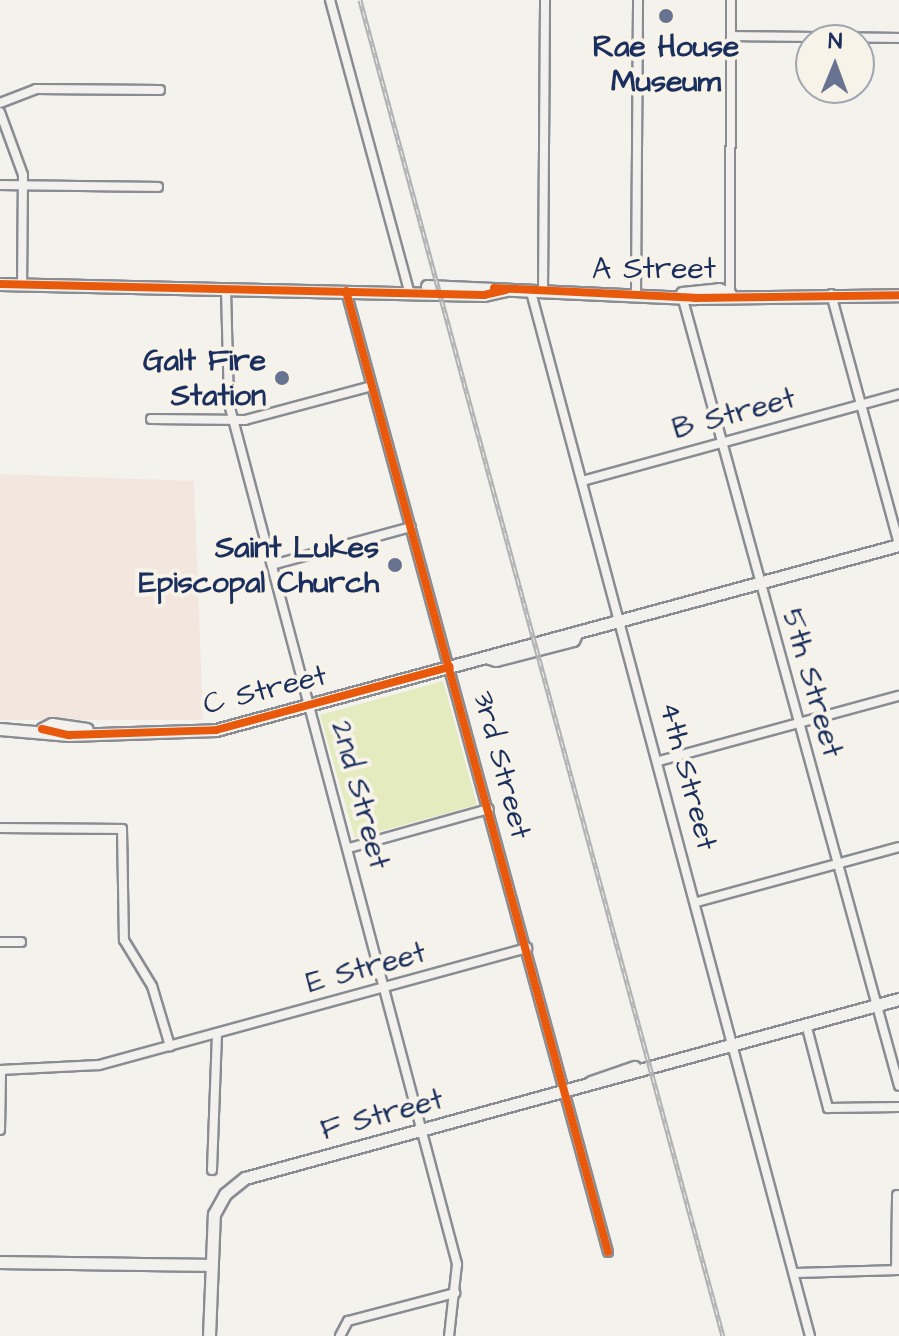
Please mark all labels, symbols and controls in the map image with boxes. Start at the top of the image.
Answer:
marker: Rae House Museum [657,7,675,25]
north arrow [795,24,875,104]
text: N [828,26,843,57]
place label: Rae House Museum [593,29,739,100]
street label: A Street [592,251,716,287]
place label: Galt Fire Station [143,343,266,414]
marker: Galt Fire Station [273,369,291,387]
street label: B Street [669,380,799,448]
place label: Saint Lukes Episcopal Church [139,530,379,600]
marker: Saint Lukes Episcopal Church [386,556,404,574]
street label: 5th Street [774,605,850,761]
street label: C Street [200,657,330,723]
street label: 3rd Street [465,687,539,843]
street label: 4th Street [651,698,725,854]
street label: 2nd Street [323,717,397,873]
street label: E Street [302,935,430,1001]
street label: F Street [317,1081,447,1149]

